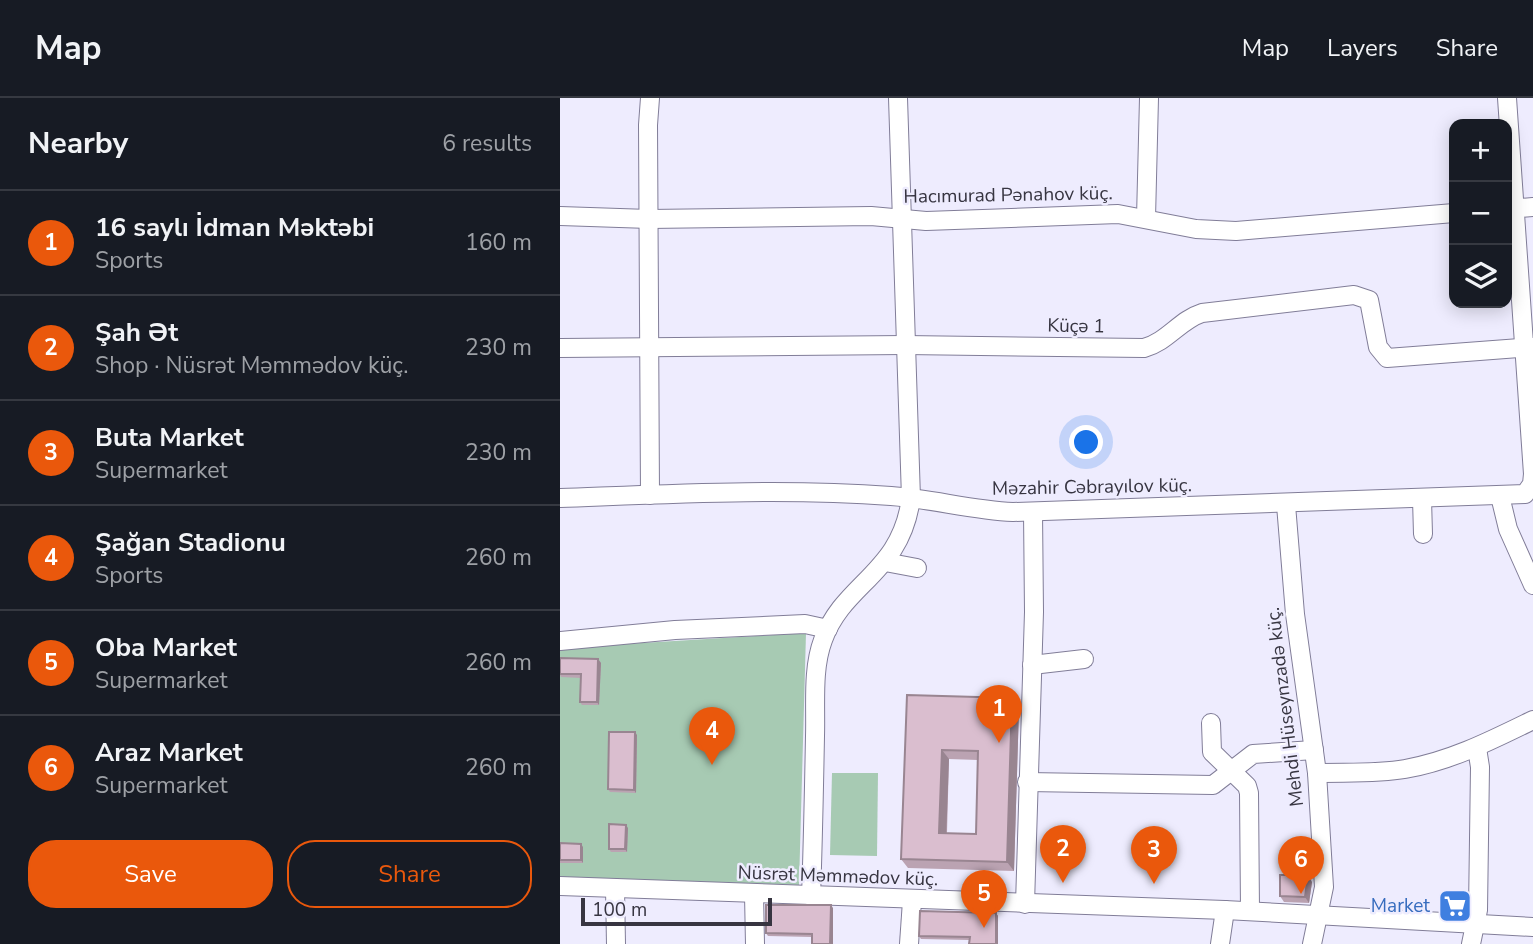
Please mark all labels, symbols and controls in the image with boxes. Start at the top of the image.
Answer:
text: Map [35,26,102,71]
text: Map [1242,32,1289,64]
text: Layers [1327,32,1398,64]
text: Share [1436,32,1498,64]
map controls [1449,119,1512,308]
button: + [1449,119,1512,182]
text: Nearby [28,123,128,164]
text: 6 results [442,128,532,159]
street label: Hacımurad Pənahov küç. [903,180,1113,210]
button: − [1449,182,1512,245]
text: 16 saylı İdman Məktəbi [95,210,374,245]
text: 1 [44,227,58,258]
text: 160 m [465,227,532,258]
text: Sports [95,245,163,276]
button: layers [1449,245,1512,308]
street label: Küçə 1 [1047,313,1105,339]
text: Şah Ət [95,315,178,350]
text: 2 [44,332,58,363]
text: 230 m [465,332,532,363]
text: Shop · Nüsrət Məmmədov küç. [95,350,408,381]
text: Buta Market [95,420,244,455]
your location [1069,425,1103,459]
text: 3 [44,437,58,468]
text: 230 m [465,437,532,468]
text: Supermarket [95,455,228,486]
street label: Məzahir Cəbrayılov küç. [992,472,1192,502]
text: Şağan Stadionu [95,525,286,560]
text: 4 [44,542,58,573]
text: 260 m [465,542,532,573]
text: Sports [95,560,163,591]
street label: Mehdi Hüseynzadə küç. [1260,606,1310,808]
text: Oba Market [95,630,237,665]
text: 5 [44,647,58,678]
text: 260 m [465,647,532,678]
text: Supermarket [95,665,228,696]
pin: 1 [976,685,1022,743]
pin: 4 [689,707,735,765]
text: Araz Market [95,735,243,770]
text: 6 [44,752,58,783]
text: 260 m [465,752,532,783]
text: Supermarket [95,770,228,801]
pin: 2 [1040,825,1086,883]
pin: 3 [1131,826,1177,884]
pin: 6 [1278,836,1324,894]
button: Save [28,840,273,908]
button: Share [287,840,532,908]
street label: Nüsrət Məmmədov küç. [737,860,939,892]
pin: 5 [961,870,1007,928]
supermarket icon: Market [1436,887,1474,925]
place label: Market [1371,893,1430,919]
scale bar [581,895,772,927]
text: 100 m [592,897,647,923]

